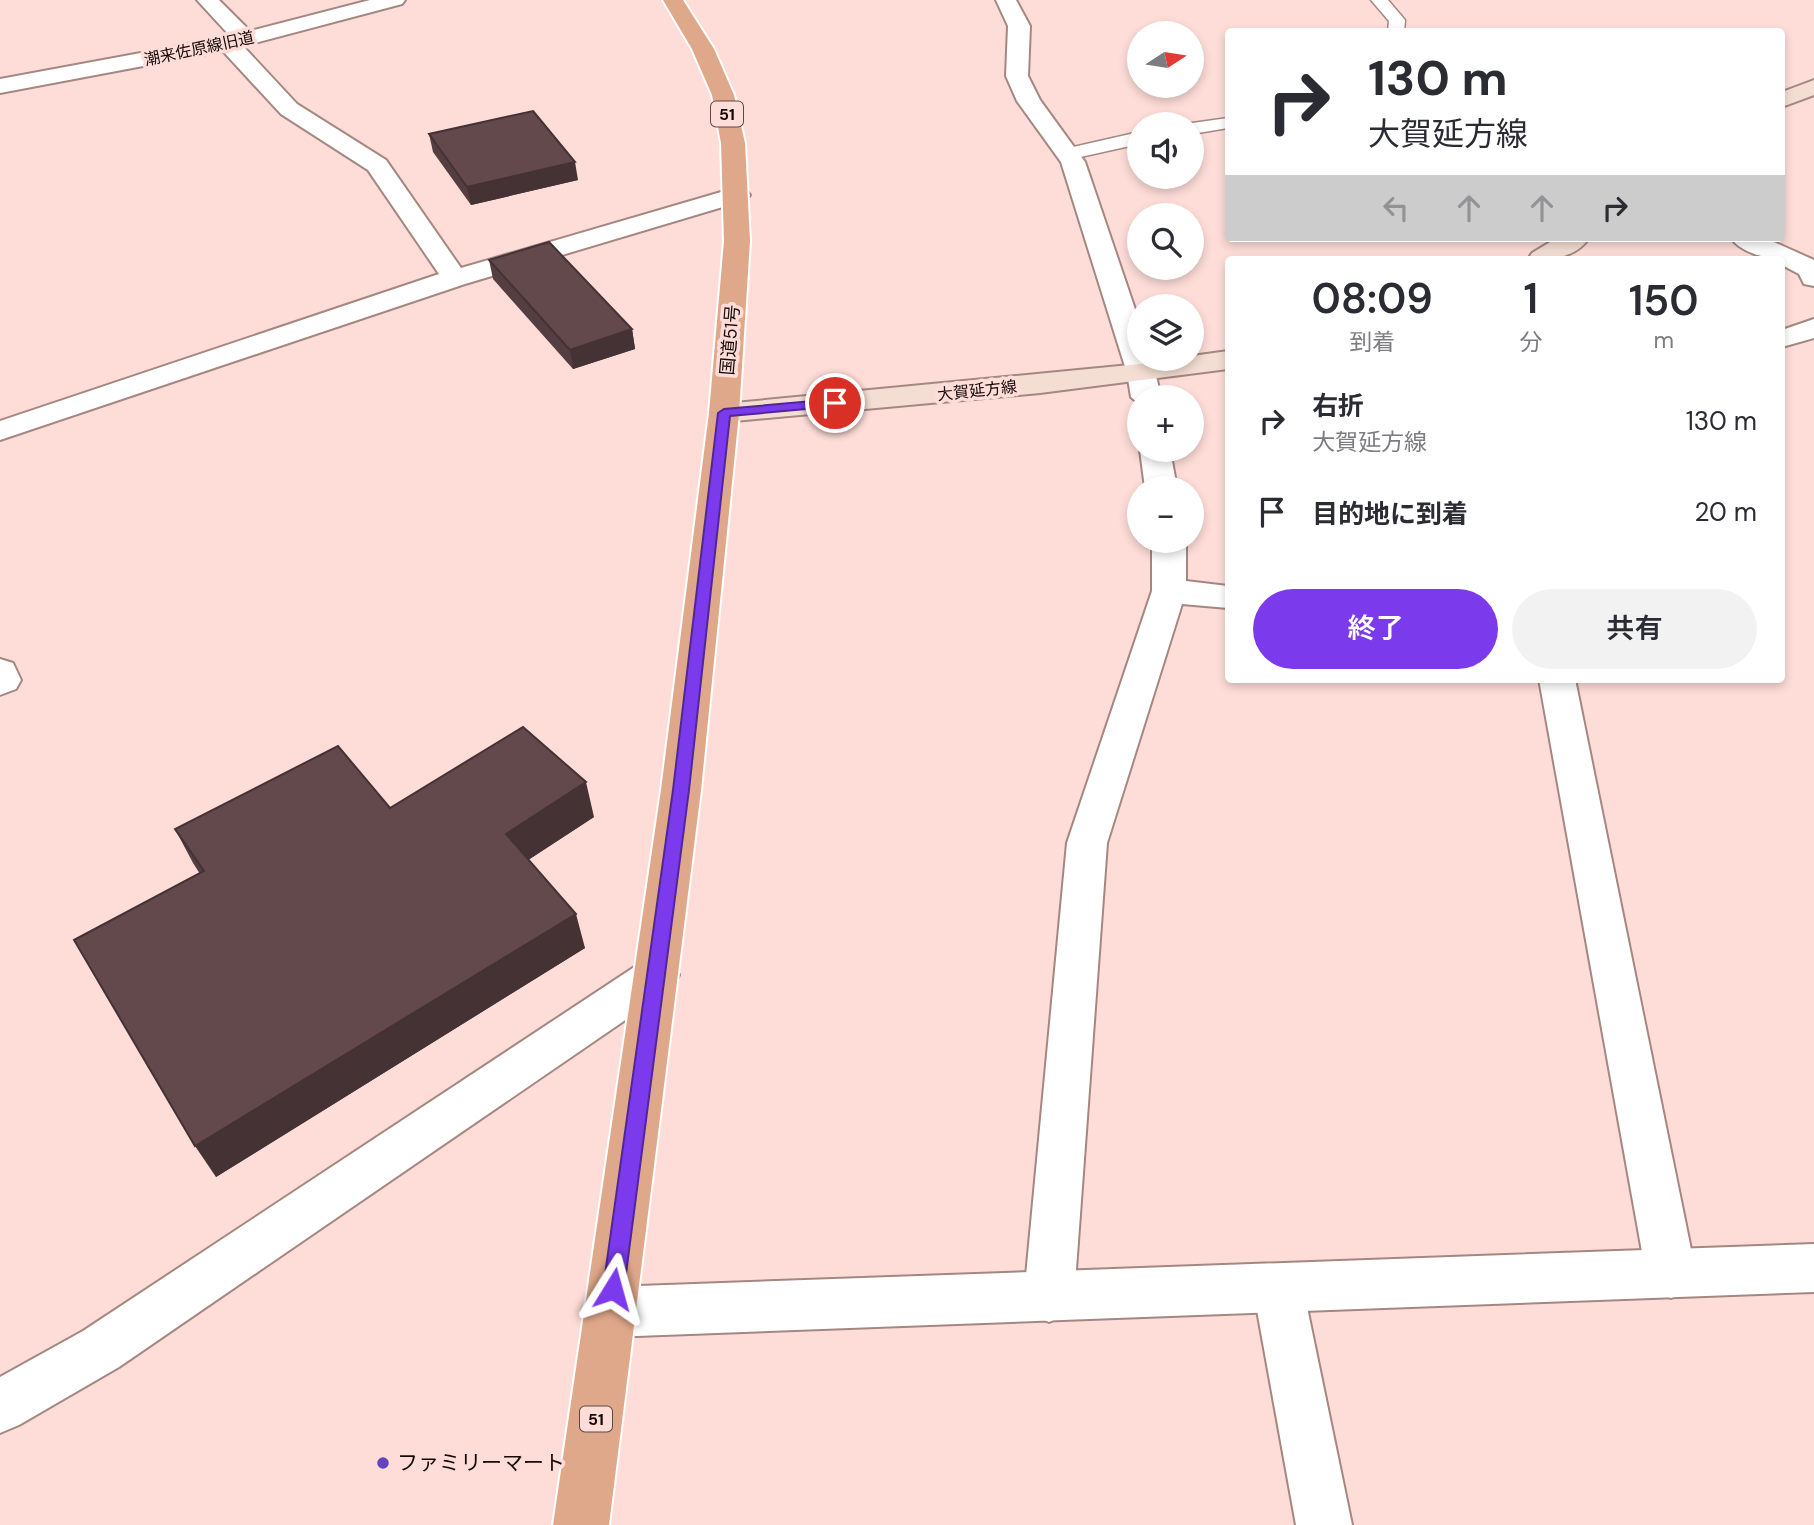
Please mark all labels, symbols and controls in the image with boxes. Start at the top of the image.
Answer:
north arrow [1127,21,1204,98]
map controls [1127,21,1204,553]
street label: 潮来佐原線旧道 [142,27,256,70]
text: 130 m [1368,46,1508,110]
icon: right [1253,56,1344,147]
road number: 51 [711,102,743,126]
button: sound [1127,112,1204,189]
text: 大賀延方線 [1368,113,1528,155]
icon: left [1377,189,1415,227]
icon: ahead [1450,189,1488,227]
icon: ahead [1523,189,1561,227]
icon: right [1596,189,1634,227]
button: search [1127,203,1204,280]
text: 08:09 [1311,271,1433,326]
text: 1 [1523,271,1538,326]
text: 150 [1629,273,1699,328]
button: layers [1127,294,1204,371]
street label: 国道51号 [715,304,745,376]
text: m [1653,325,1674,355]
text: 到着 [1349,327,1395,357]
text: 分 [1519,327,1542,357]
pin [805,373,865,433]
street label: 大賀延方線 [936,376,1018,405]
icon: arrive [816,384,854,422]
button: + [1127,385,1204,462]
text: 右折 [1312,389,1364,423]
icon: right [1253,402,1291,440]
text: 130 m [1686,404,1757,438]
text: 大賀延方線 [1312,427,1427,457]
button: − [1127,476,1204,553]
icon: arrive [1253,493,1291,531]
text: 20 m [1694,495,1757,529]
text: 目的地に到着 [1312,497,1468,531]
button: 終了 [1253,589,1498,669]
button: 共有 [1512,589,1757,669]
position arrow [576,1252,650,1326]
road number: 51 [580,1406,612,1432]
place label: ファミリーマート [397,1449,565,1477]
marker: ファミリーマート [375,1455,391,1471]

